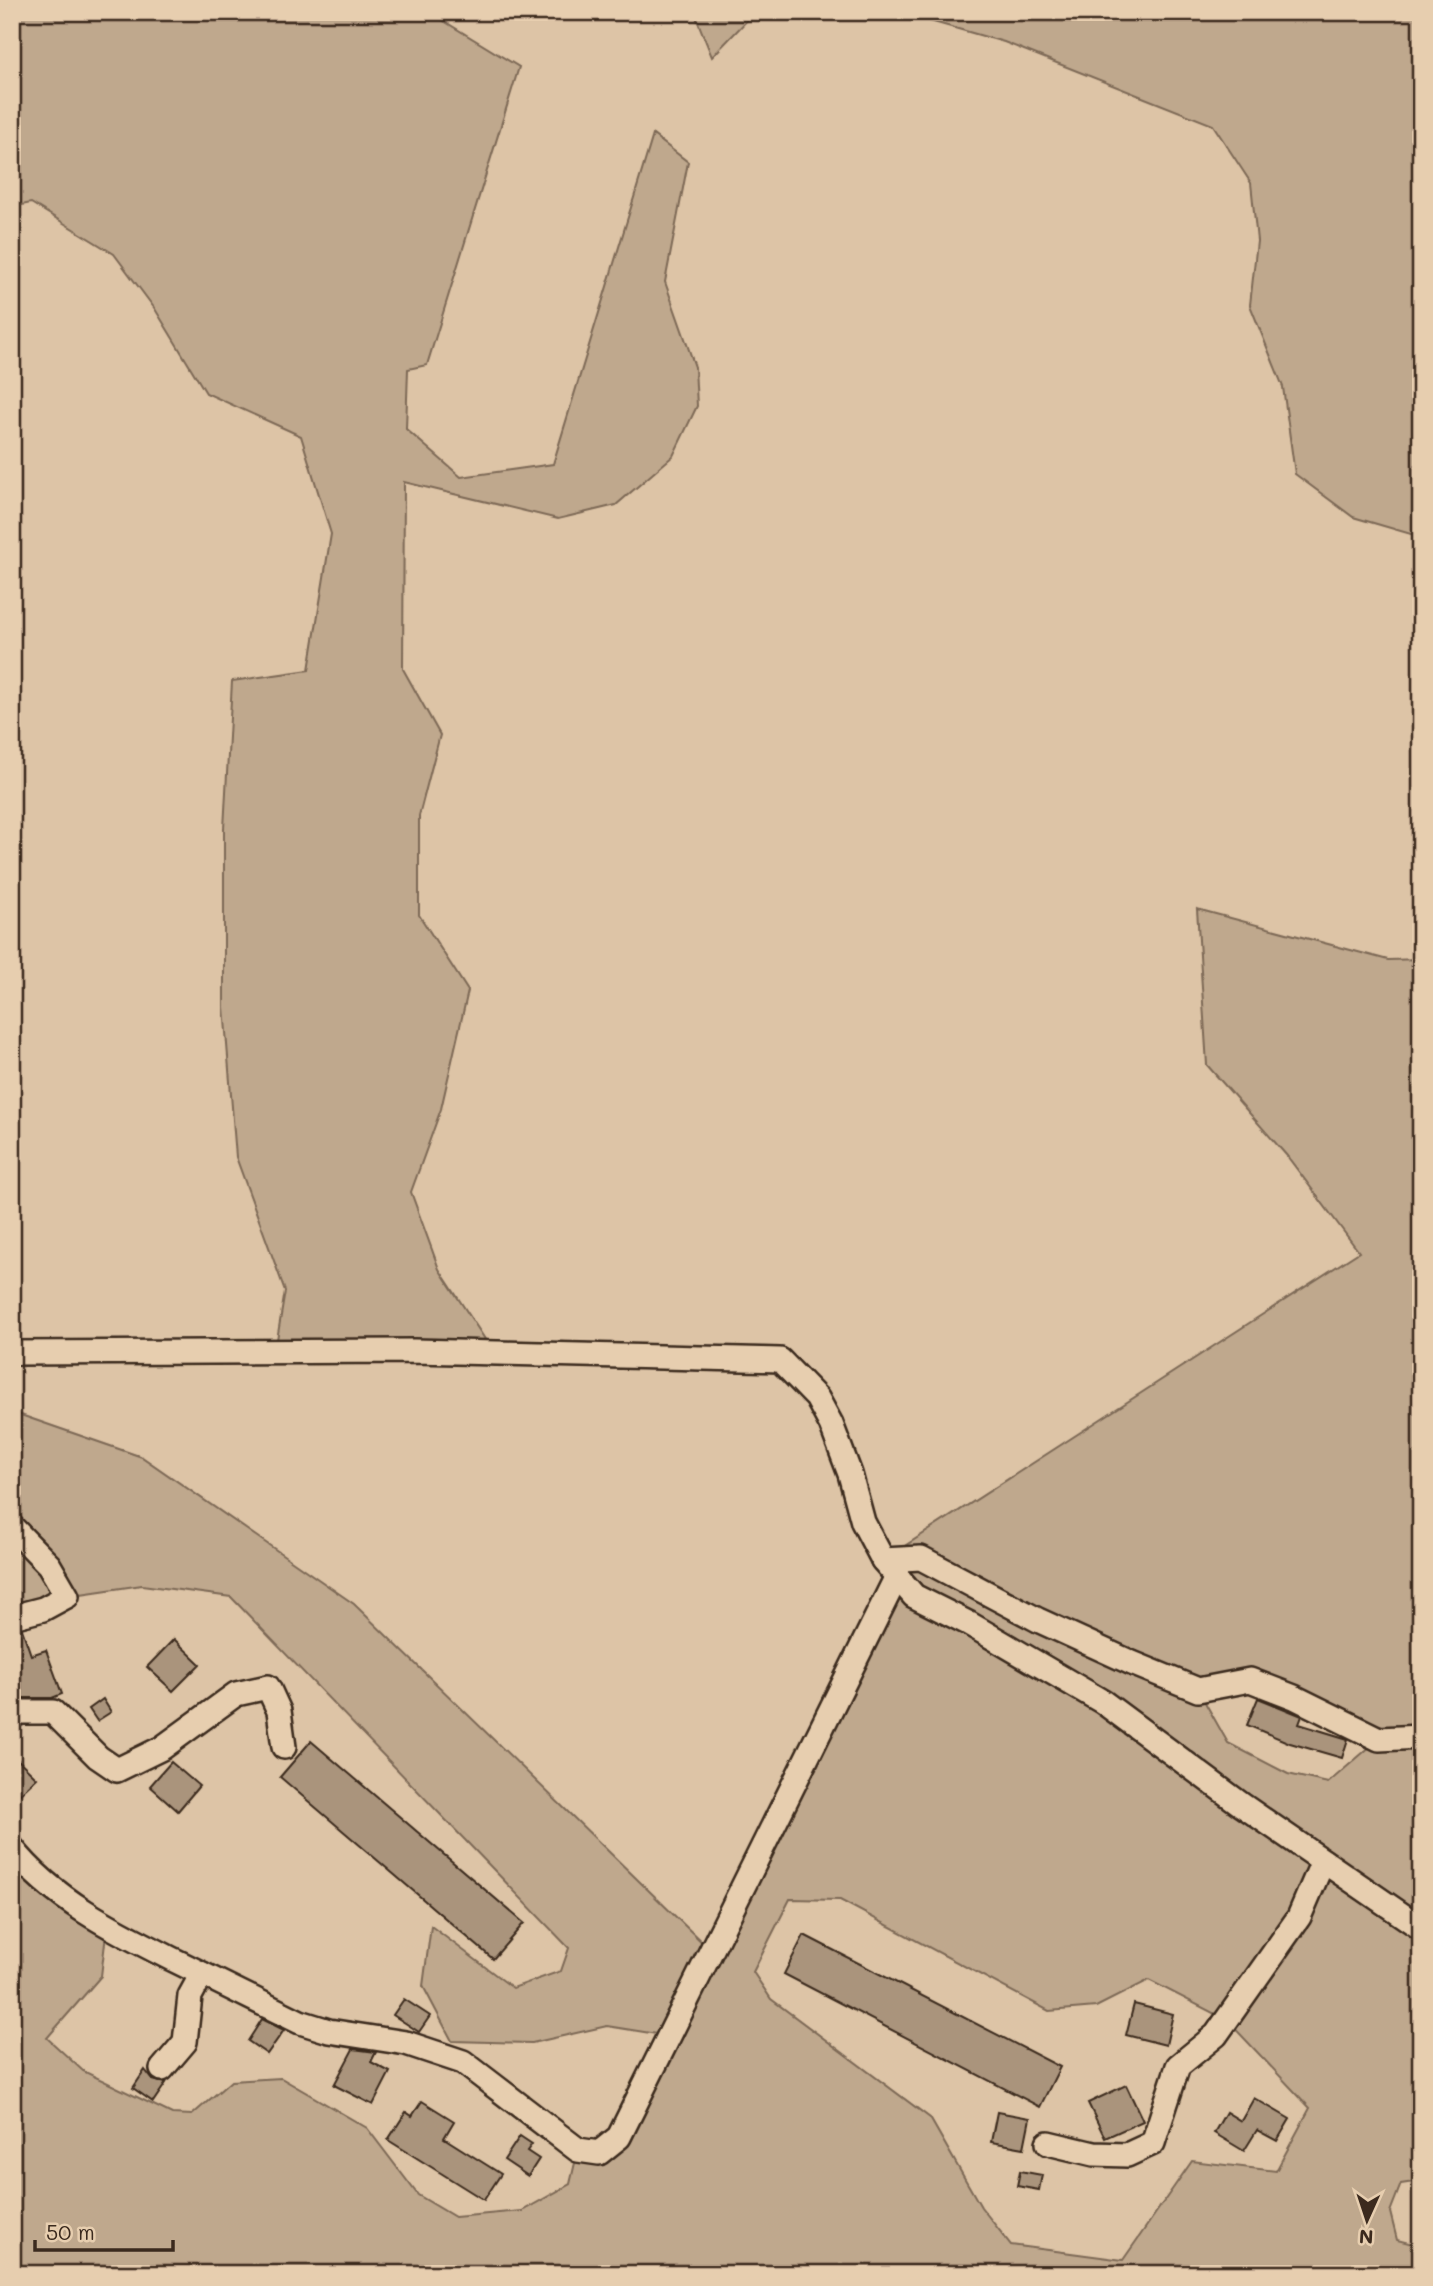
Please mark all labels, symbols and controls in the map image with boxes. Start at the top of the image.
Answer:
north arrow [1332,2184,1402,2254]
scale bar [35,2209,173,2253]
text: 50 m [46,2218,95,2245]
text: N [1358,2225,1374,2250]

